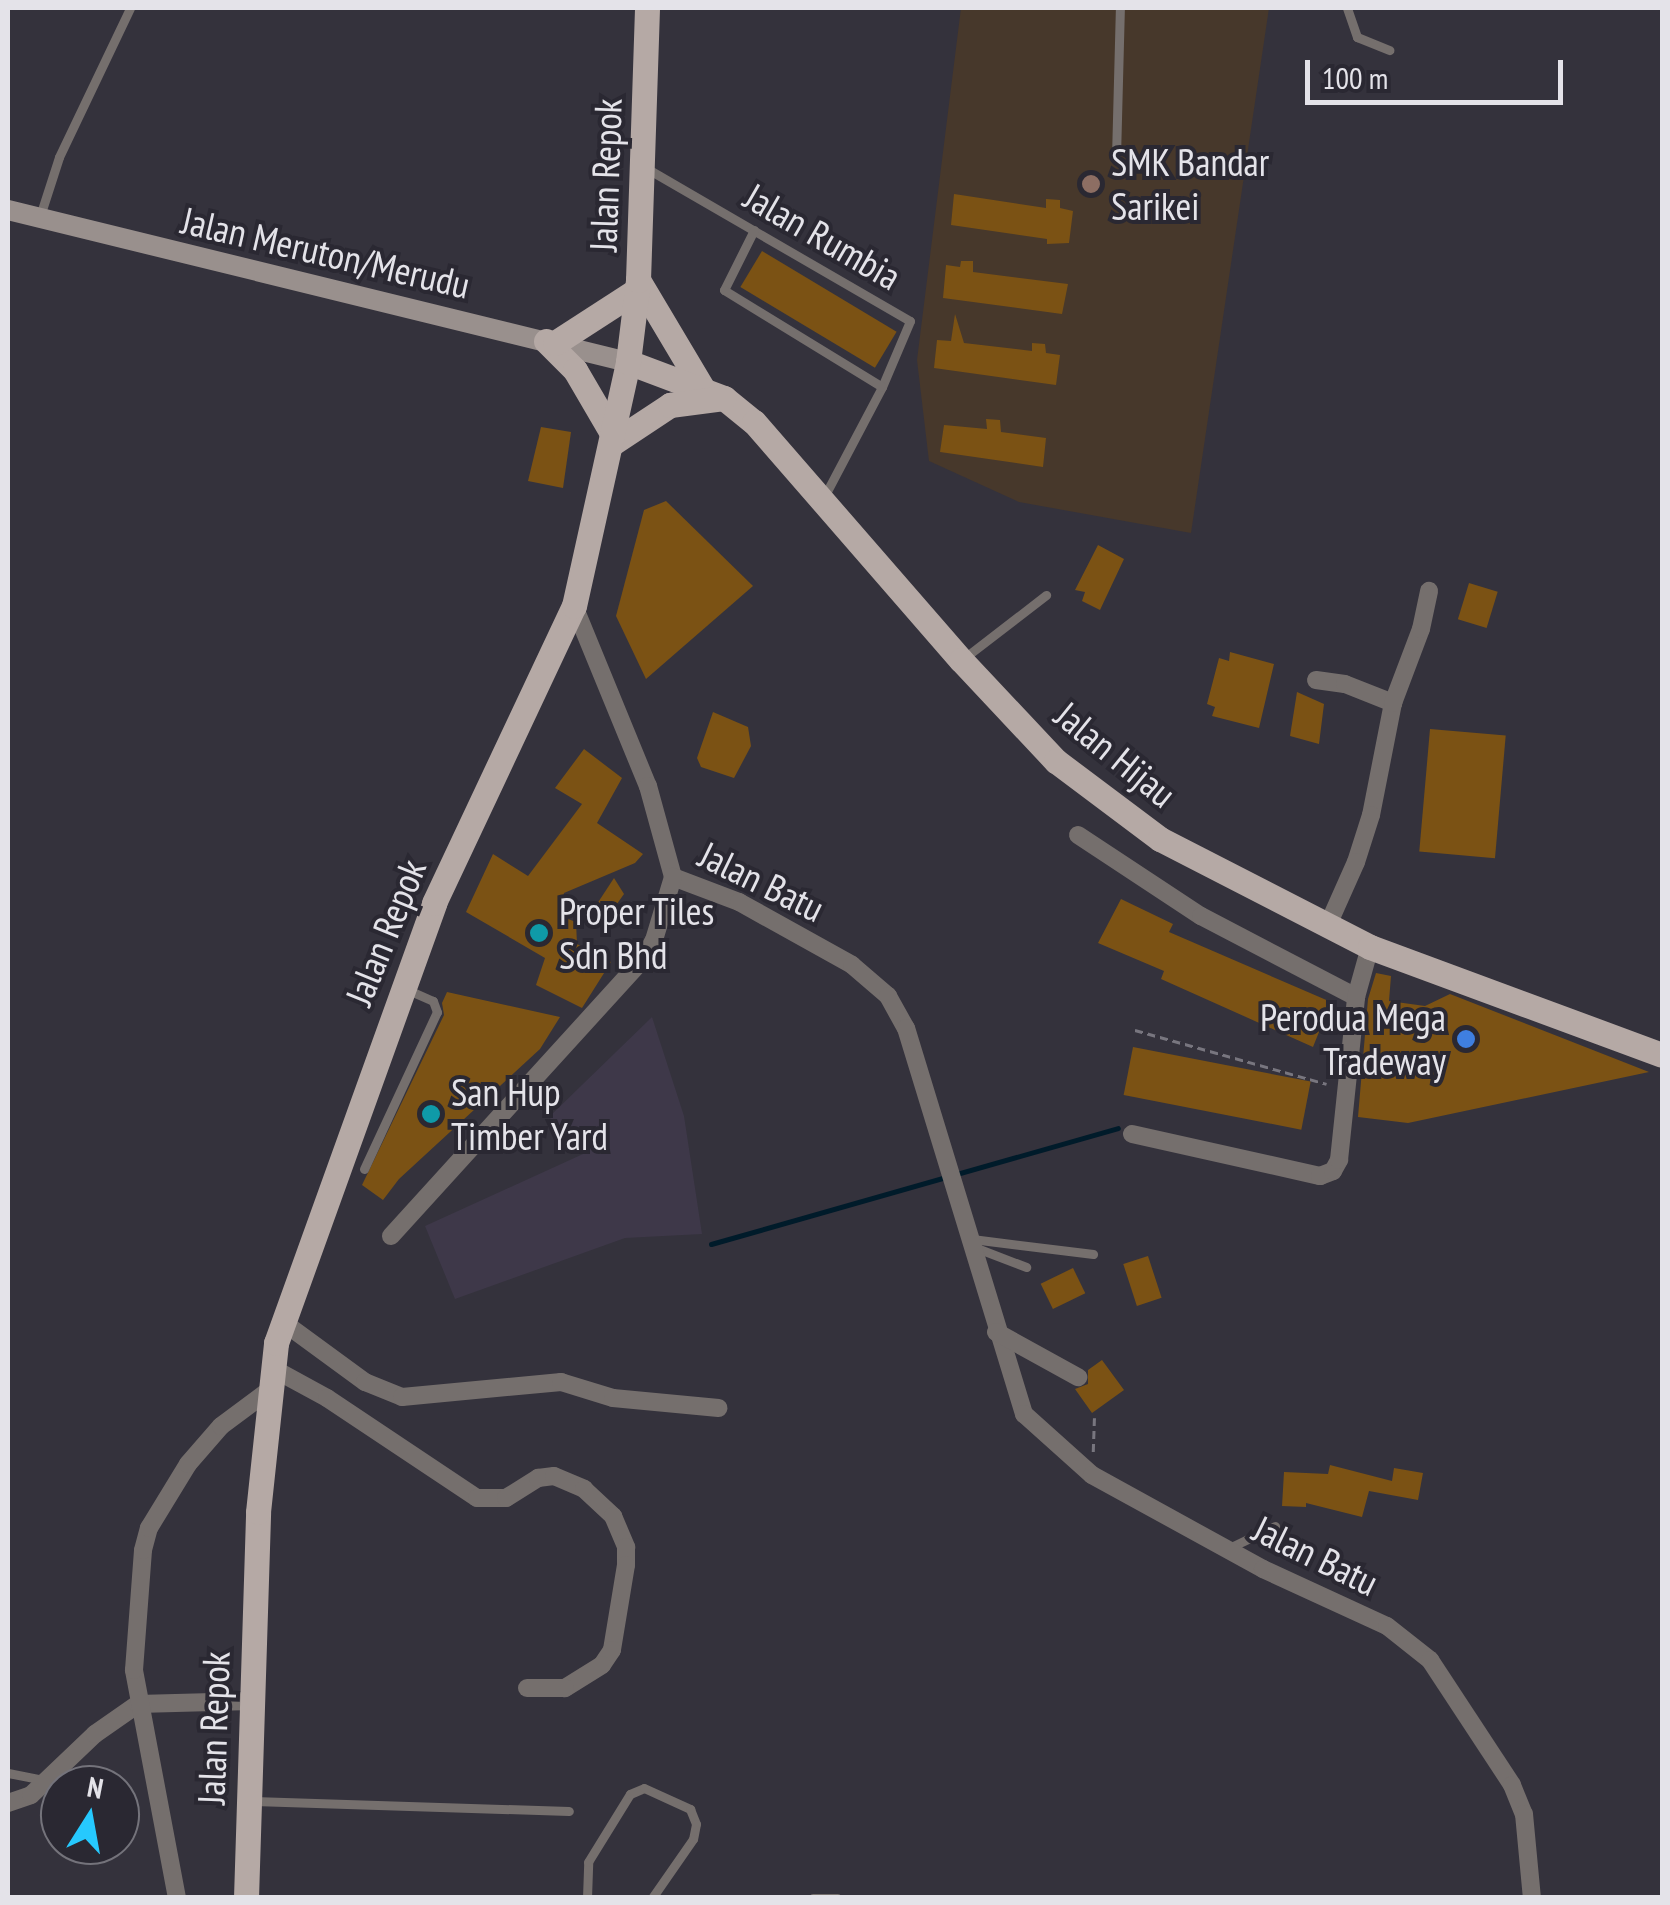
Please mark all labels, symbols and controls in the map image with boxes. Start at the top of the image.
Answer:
scale bar [1310,40,1568,102]
text: 100 m [1322,58,1388,97]
street label: Jalan Repok [580,98,630,252]
place label: SMK Bandar Sarikei [1111,139,1270,228]
street label: Jalan Rumbia [737,173,909,299]
marker: SMK Bandar Sarikei [1080,173,1102,195]
street label: Jalan Meruton/Merudu [178,197,474,307]
street label: Jalan Hijau [1047,692,1185,816]
street label: Jalan Batu [692,831,832,931]
street label: Jalan Repok [335,852,435,1012]
place label: Proper Tiles Sdn Bhd [559,888,715,978]
marker: Proper Tiles Sdn Bhd [528,922,550,944]
place label: Perodua Mega Tradeway [1260,994,1446,1084]
marker: Perodua Mega Tradeway [1455,1028,1477,1050]
place label: San Hup Timber Yard [451,1069,609,1158]
marker: San Hup Timber Yard [420,1103,442,1125]
street label: Jalan Batu [1246,1505,1386,1605]
street label: Jalan Repok [188,1651,238,1805]
north arrow [40,1765,140,1865]
text: N [84,1767,106,1807]

